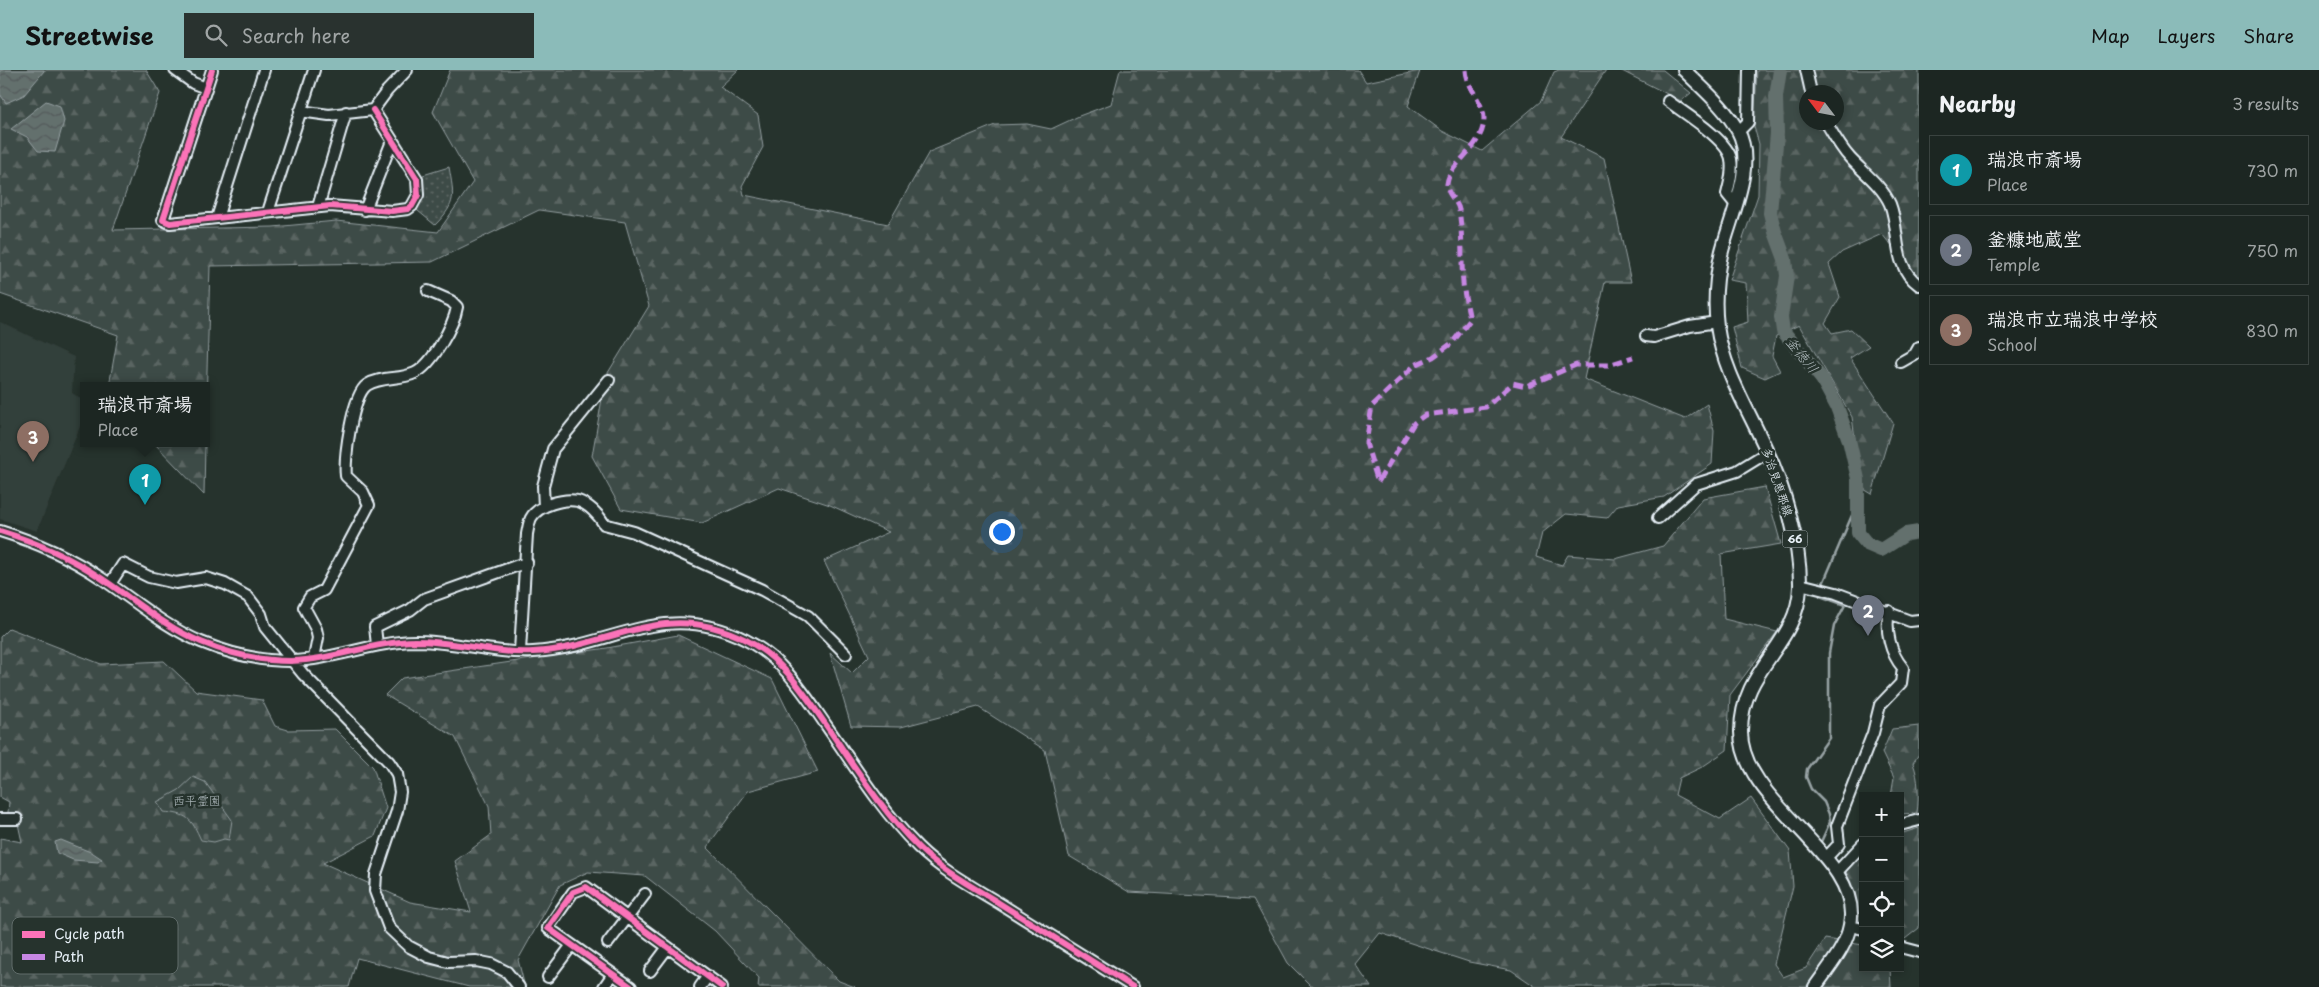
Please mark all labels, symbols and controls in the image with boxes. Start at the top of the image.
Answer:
search box [184,13,534,58]
text: Streetwise [25,17,154,53]
icon: search [202,21,230,49]
text: Search here [242,21,350,49]
text: Map [2091,22,2130,49]
text: Layers [2158,22,2215,49]
text: Share [2243,22,2294,49]
north arrow [1799,85,1844,130]
text: Nearby [1939,87,2016,119]
text: 3 results [2232,91,2299,115]
text: 瑞浪市斎場 [1987,144,2082,172]
text: 1 [1952,158,1960,182]
text: 730 m [2247,158,2298,182]
text: Place [1987,172,2028,196]
text: 釜糠地蔵堂 [1987,224,2082,252]
text: 2 [1950,238,1962,262]
text: 750 m [2247,238,2298,262]
text: Temple [1987,252,2040,276]
text: 瑞浪市立瑞浪中学校 [1987,304,2158,332]
text: 3 [1951,318,1961,342]
text: 830 m [2246,318,2298,342]
water label: 釜徳川 [1781,332,1824,378]
text: School [1987,332,2037,356]
popup [80,382,210,447]
text: 瑞浪市斎場 [97,389,193,417]
text: Place [97,417,138,441]
pin: 3 [17,421,49,462]
street label: 多治見恵那線 [1758,445,1798,519]
pin: 1 [129,464,161,505]
your location [989,519,1015,545]
road number: 66 [1782,530,1808,548]
pin: 2 [1852,595,1884,636]
park label: 西平霊園 [173,791,221,809]
map controls [1859,792,1904,972]
button: + [1859,792,1904,837]
button: − [1859,837,1904,882]
button: locate [1859,882,1904,927]
legend [12,917,178,974]
text: Cycle path [54,923,125,944]
button: layers [1859,927,1904,972]
text: Path [54,946,84,967]

